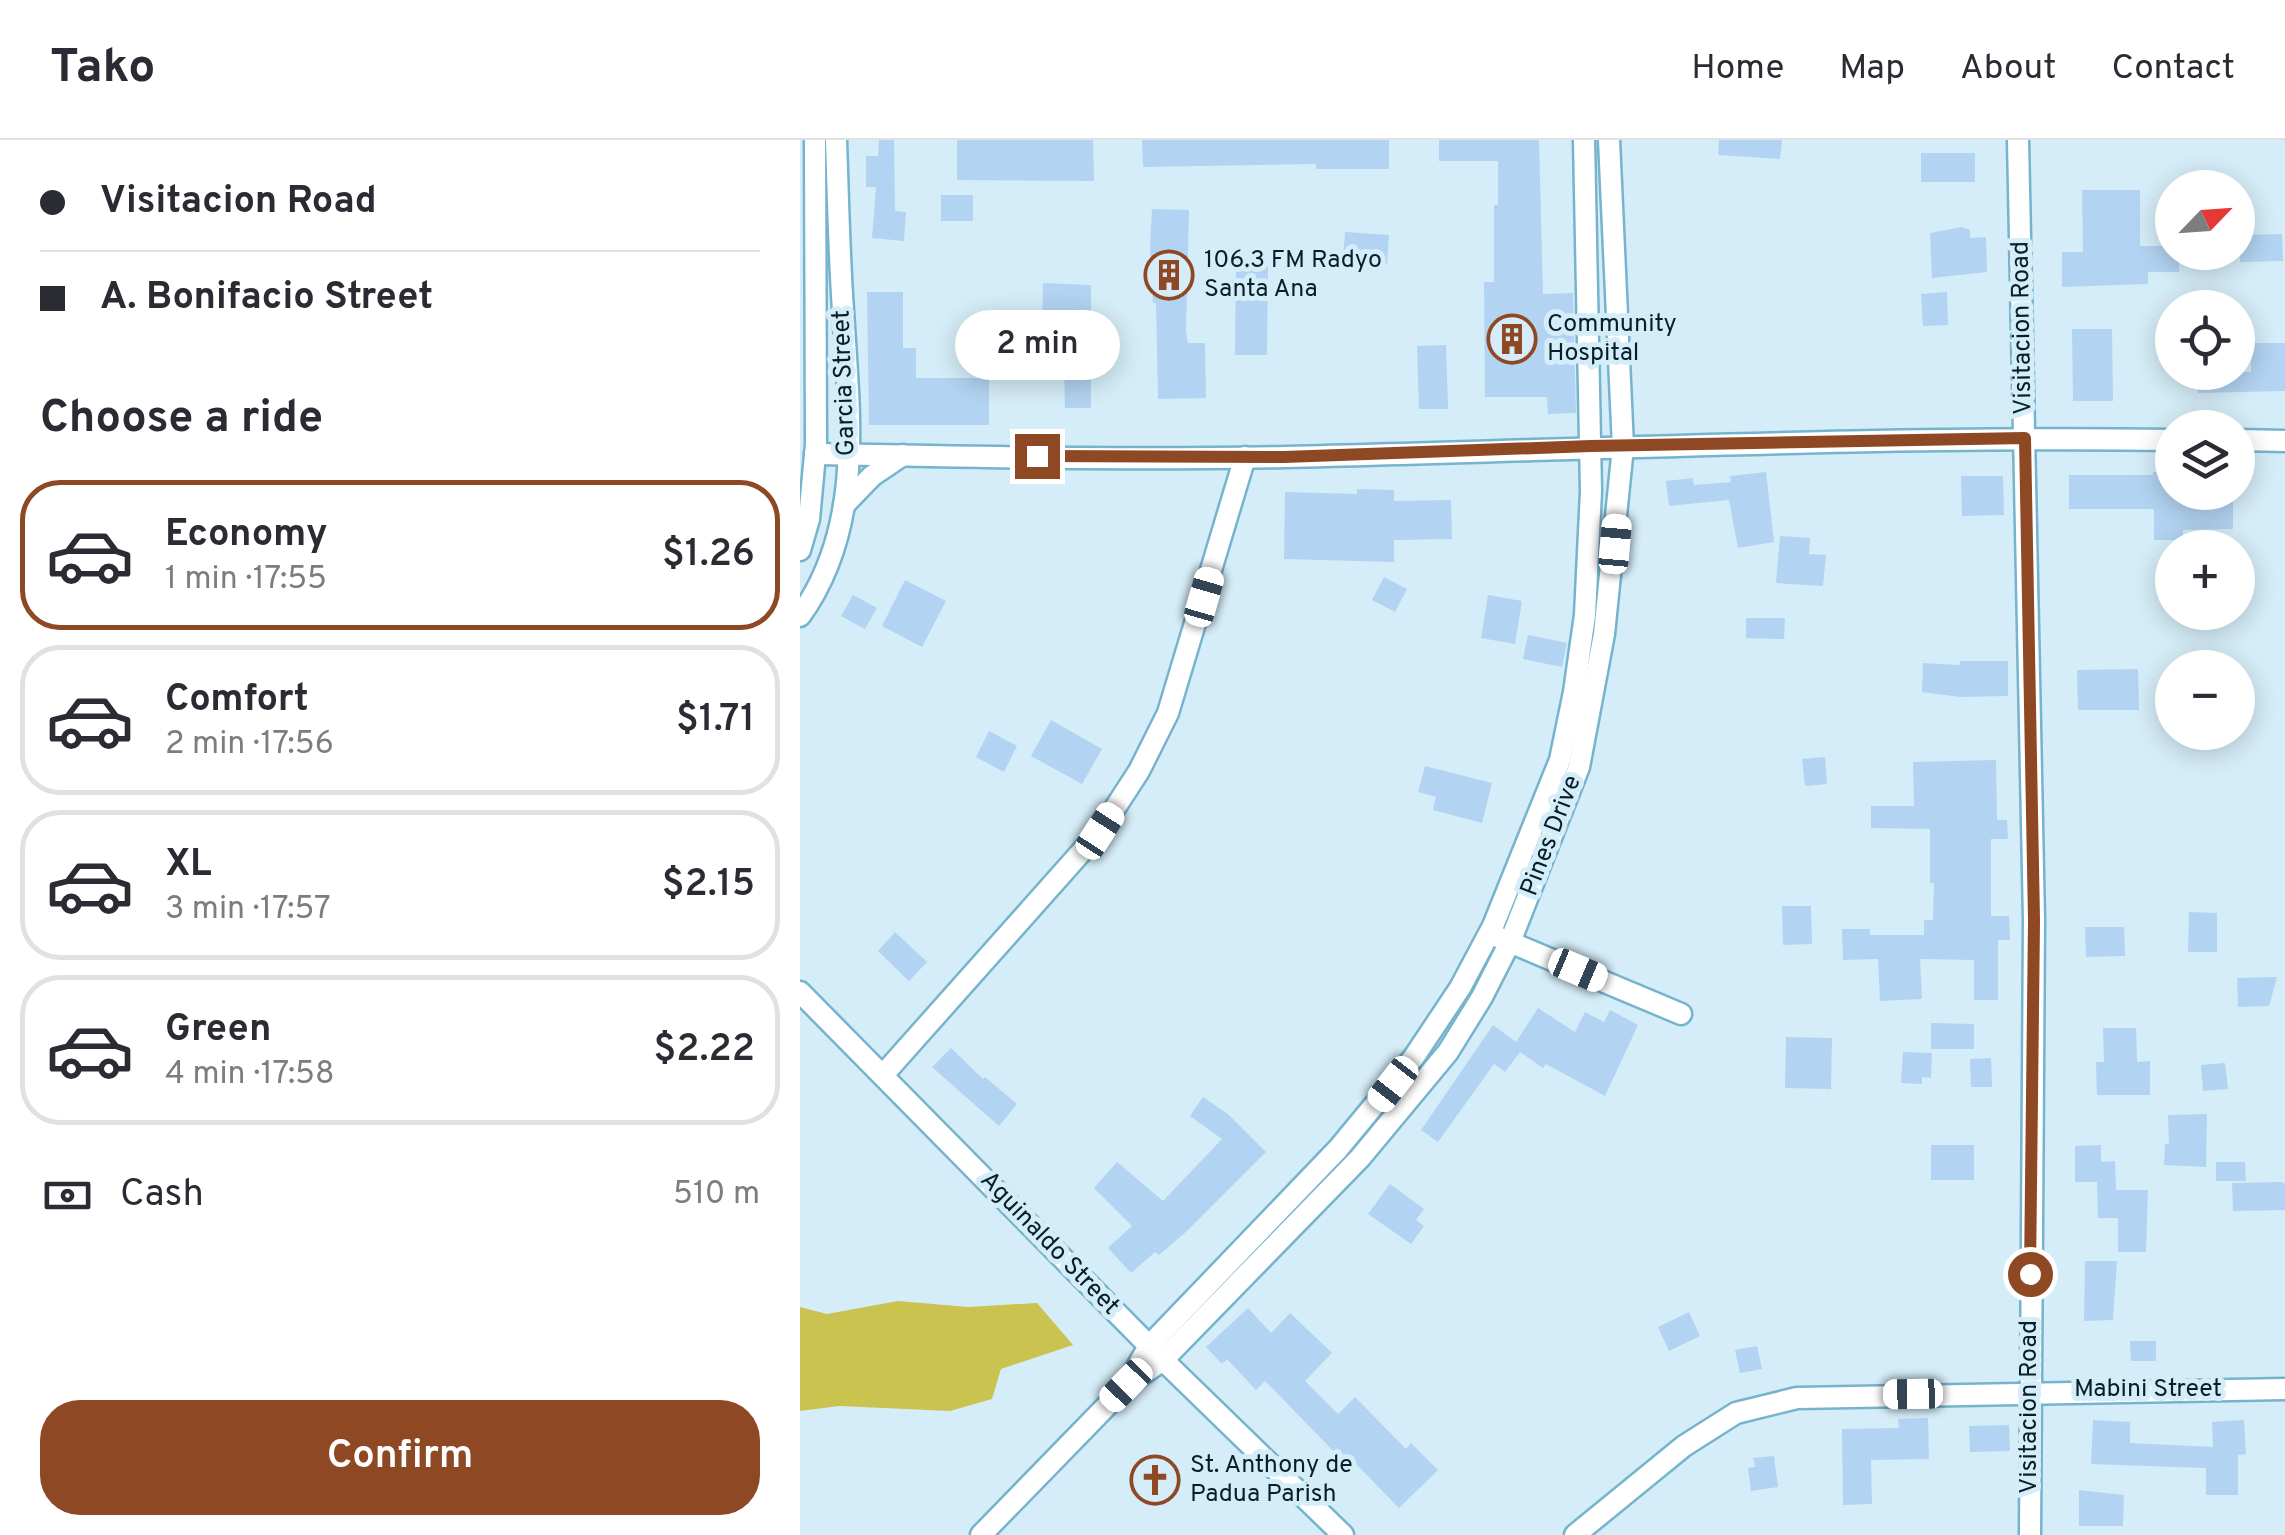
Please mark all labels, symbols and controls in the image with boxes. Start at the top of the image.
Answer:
text: Tako [50,39,155,99]
text: Home [1691,47,1784,91]
text: Map [1839,47,1905,91]
text: About [1960,47,2056,91]
text: Contact [2111,47,2235,91]
north arrow [2155,170,2255,270]
map controls [2155,170,2255,750]
text: Visitacion Road [100,178,377,227]
street label: Visitacion Road [2005,241,2041,415]
place label: 106.3 FM Radyo Santa Ana [1204,245,1382,306]
building icon: 106.3 FM Radyo Santa Ana [1143,249,1195,301]
text: A. Bonifacio Street [100,274,433,323]
button: locate [2155,290,2255,390]
street label: Garcia Street [826,309,864,457]
place label: Community Hospital [1547,309,1677,370]
callout: 2 min [954,311,1120,381]
building icon: Community Hospital [1486,313,1538,365]
text: 2 min [996,325,1079,365]
text: Choose a ride [40,391,323,448]
button: layers [2155,410,2255,510]
route end [1015,434,1060,479]
icon: car [45,510,135,600]
text: Economy [165,511,327,560]
car [1597,513,1633,575]
button: + [2155,530,2255,630]
text: $1.26 [662,531,755,580]
text: 1 min · 17:55 [165,560,327,600]
car [1181,564,1227,630]
button: − [2155,650,2255,750]
icon: car [45,675,135,765]
text: Comfort [165,676,309,725]
text: $1.71 [676,696,755,745]
text: 2 min · 17:56 [165,725,334,765]
street label: Pines Drive [1514,771,1590,901]
car [1071,798,1129,864]
icon: car [45,840,135,930]
text: XL [165,841,212,890]
text: $2.15 [662,861,755,910]
text: 3 min · 17:57 [165,890,331,930]
car [1545,944,1611,996]
icon: car [45,1005,135,1095]
text: Green [165,1006,271,1055]
text: $2.22 [654,1026,755,1075]
car [1363,1051,1423,1117]
text: 4 min · 17:58 [165,1055,335,1095]
street label: Aguinaldo Street [972,1165,1126,1323]
icon: cash [40,1168,95,1223]
text: Cash [120,1171,204,1220]
text: 510 m [673,1175,760,1215]
route start [2008,1252,2053,1297]
street label: Visitacion Road [2014,1320,2046,1494]
car [1094,1353,1158,1417]
street label: Mabini Street [2074,1374,2222,1406]
car [1883,1378,1943,1410]
button: Confirm [40,1400,760,1515]
place label: St. Anthony de Padua Parish [1190,1450,1353,1511]
church icon: St. Anthony de Padua Parish [1129,1454,1181,1506]

